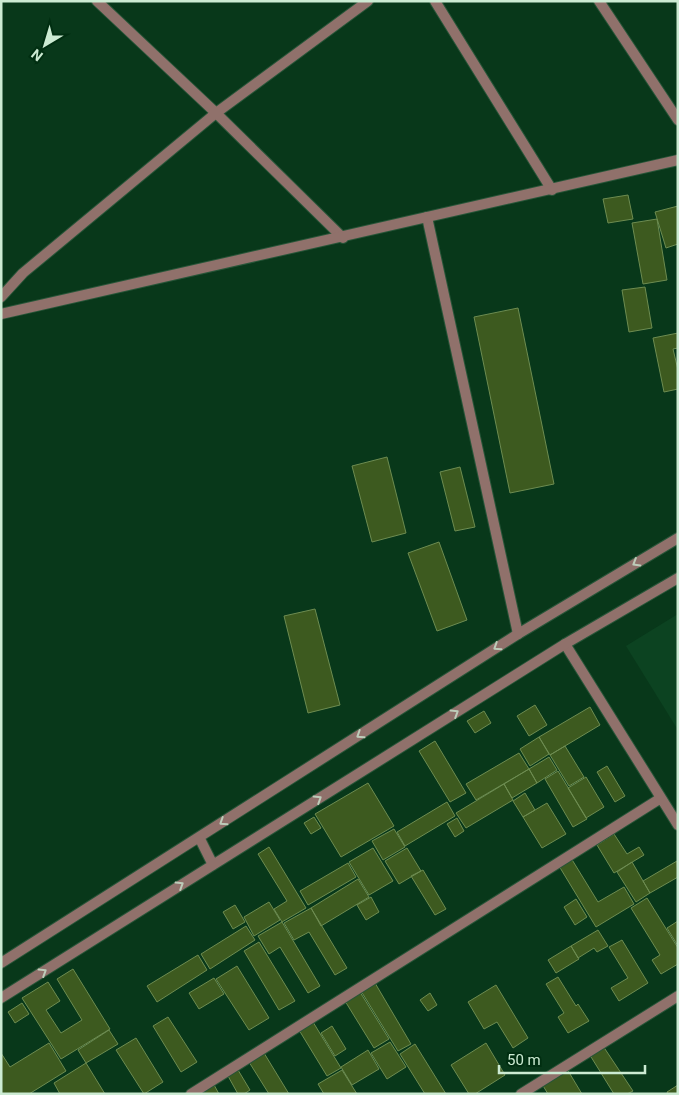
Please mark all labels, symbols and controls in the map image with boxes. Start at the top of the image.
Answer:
north arrow [20,20,70,70]
text: N [28,46,46,65]
one-way arrow [632,557,641,567]
one-way arrow [493,641,502,650]
one-way arrow [450,709,459,719]
one-way arrow [356,728,365,738]
one-way arrow [312,796,321,805]
one-way arrow [219,816,228,825]
one-way arrow [175,882,184,892]
one-way arrow [37,969,46,978]
scale bar [499,1042,645,1074]
text: 50 m [507,1051,541,1069]

